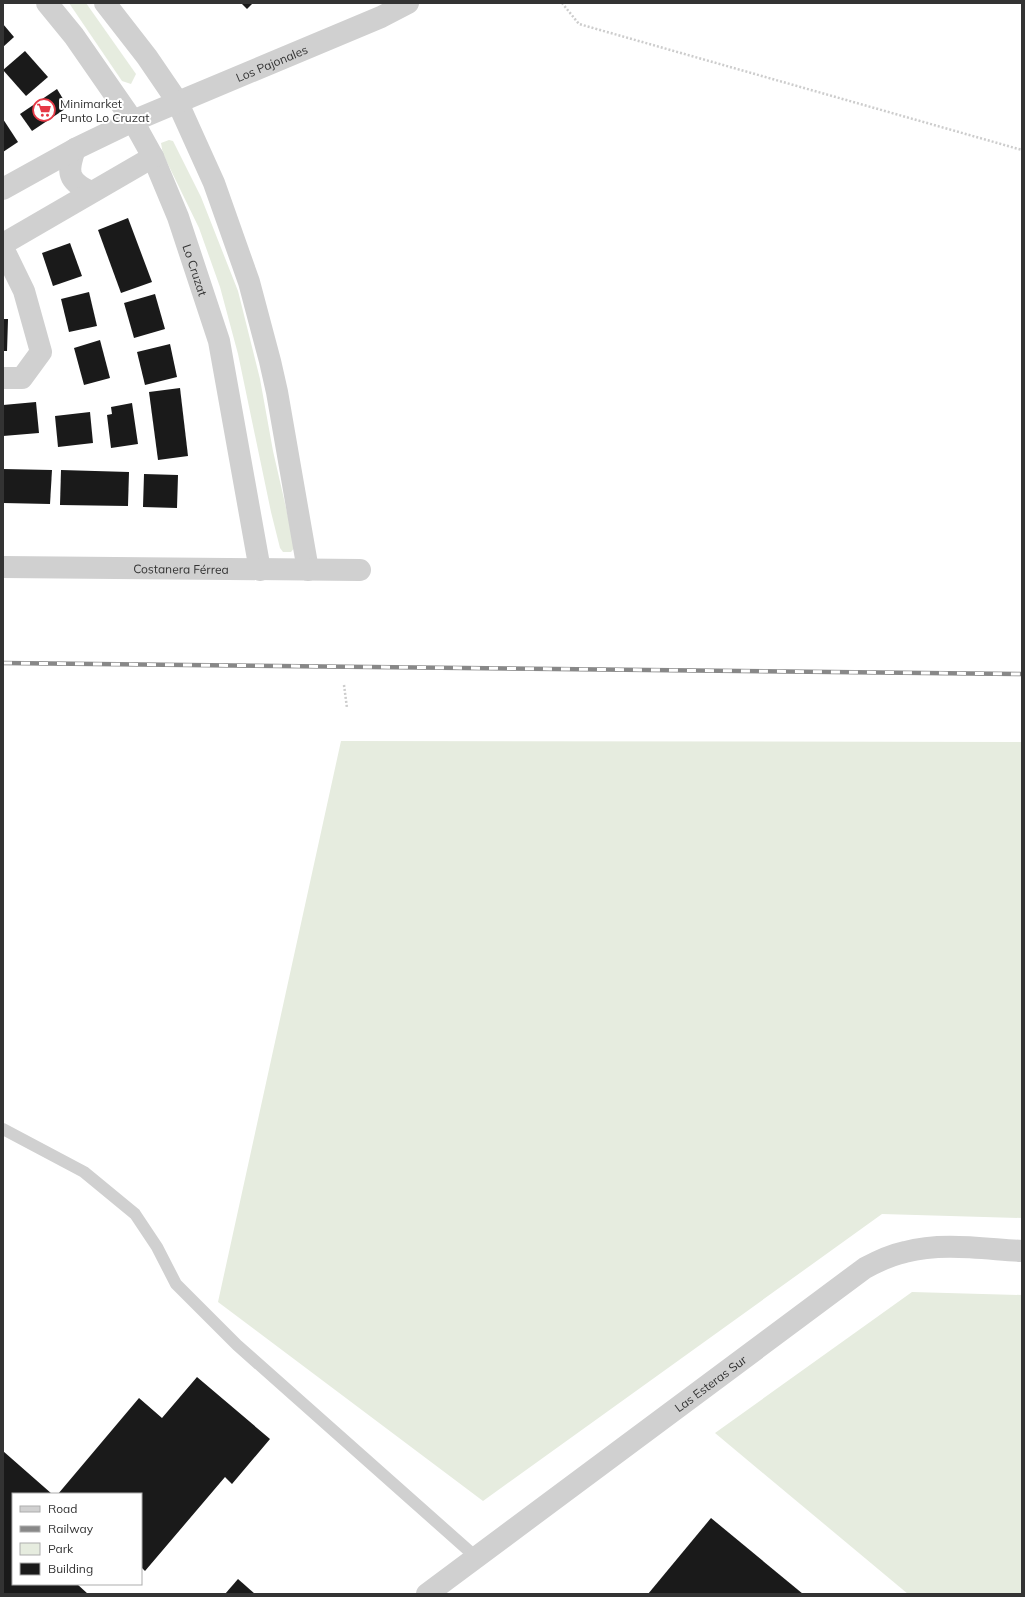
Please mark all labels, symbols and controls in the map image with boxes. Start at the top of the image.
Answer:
street label: Los Pajonales [233,41,310,85]
place label: Minimarket Punto Lo Cruzat [60,96,149,125]
supermarket icon: Minimarket Punto Lo Cruzat [31,97,57,123]
street label: Lo Cruzat [180,242,211,298]
street label: Costanera Férrea [133,561,229,576]
street label: Las Esteras Sur [671,1351,750,1415]
legend [12,1493,142,1585]
text: Road [48,1501,77,1516]
text: Railway [48,1521,94,1536]
text: Park [48,1541,74,1556]
text: Building [48,1561,93,1576]

